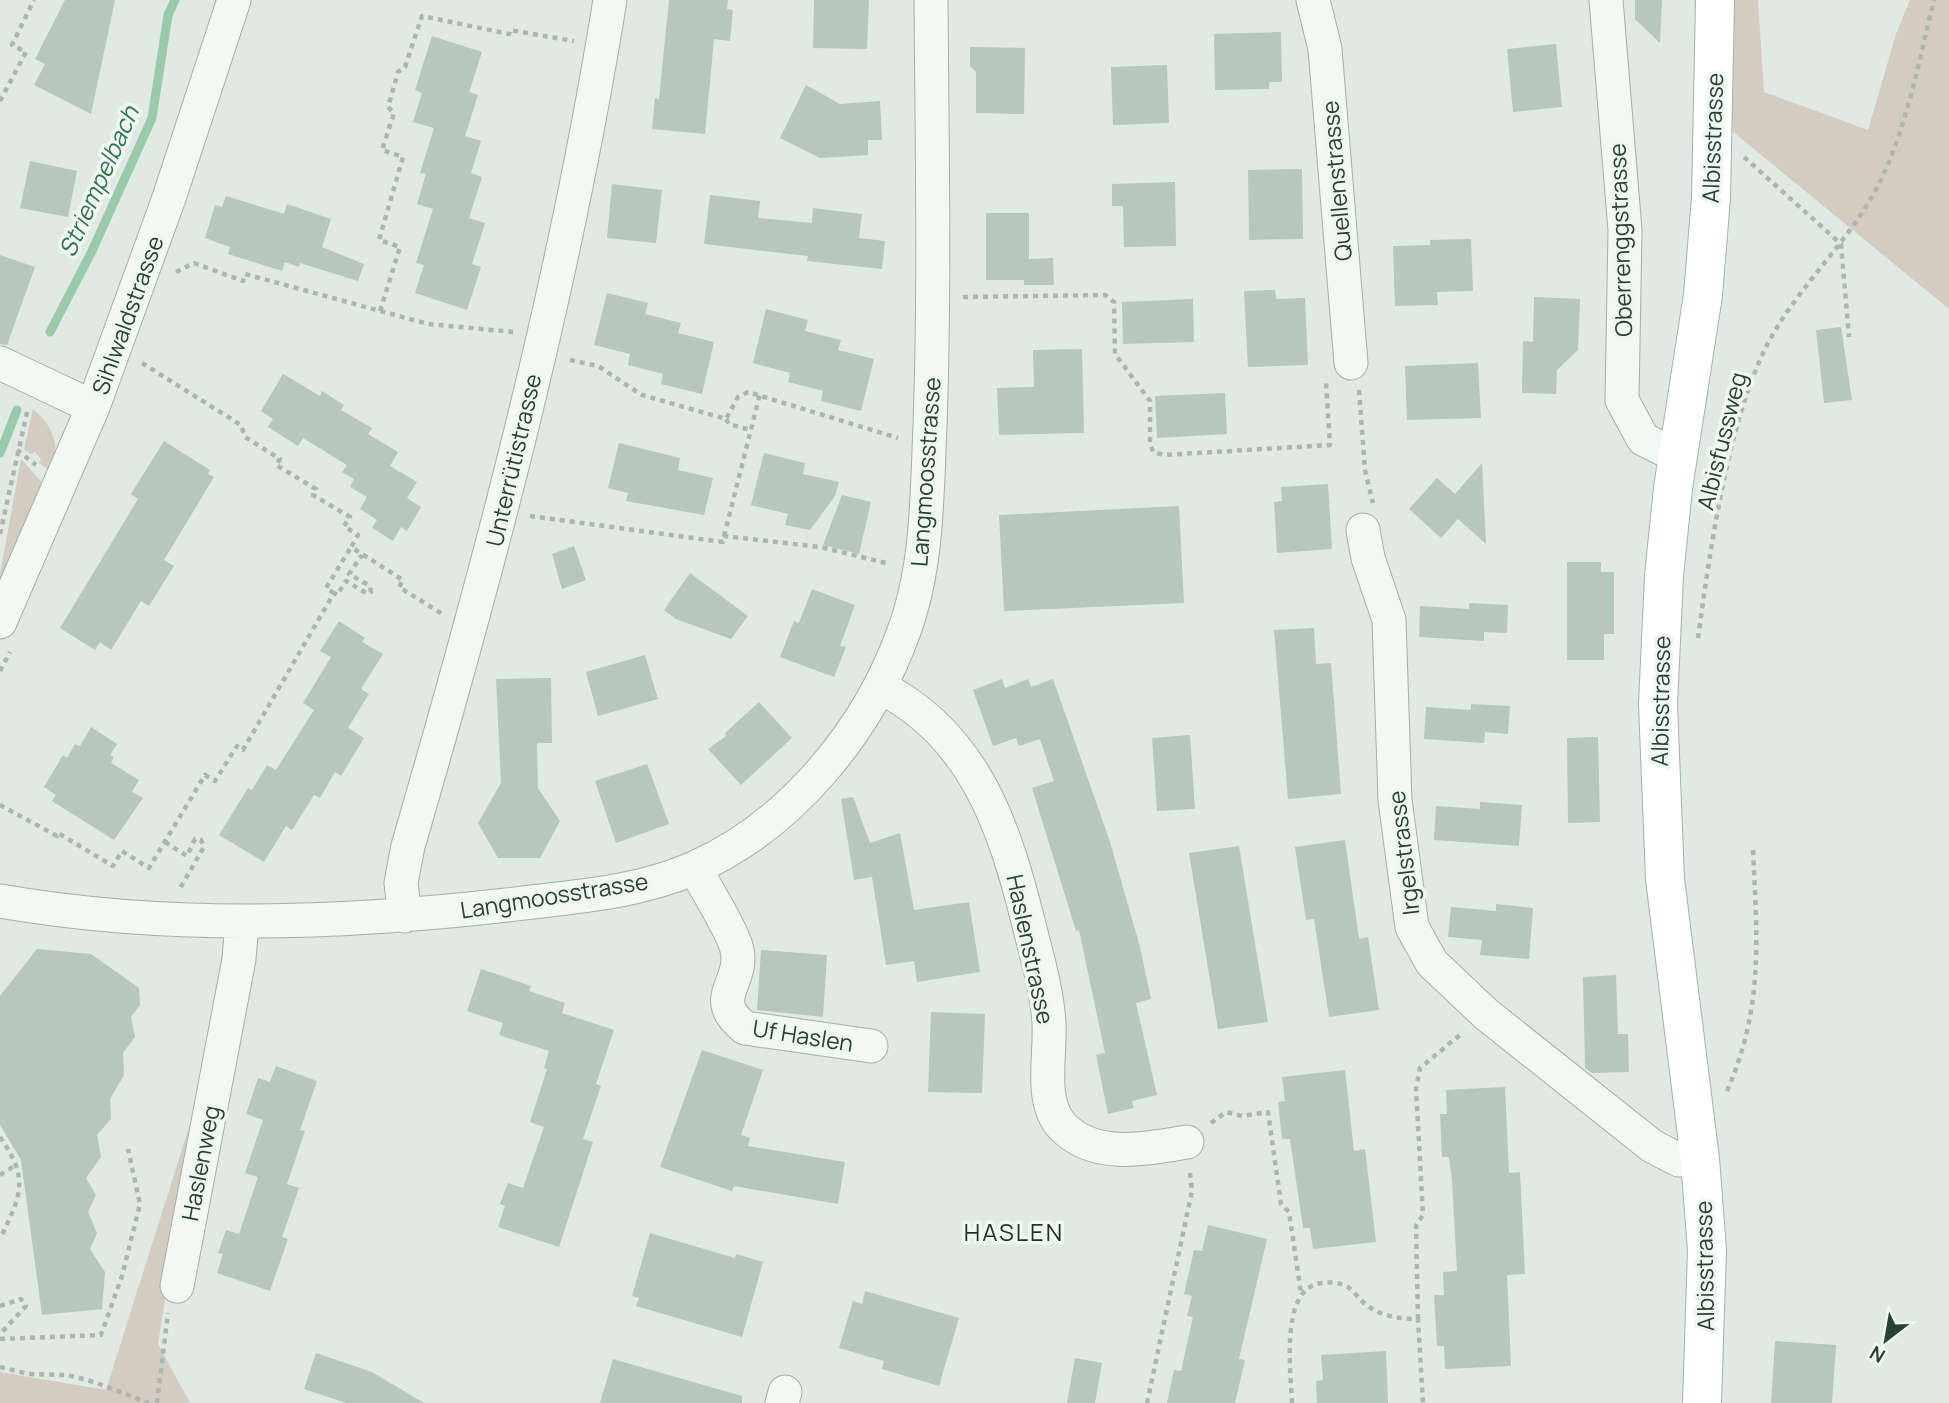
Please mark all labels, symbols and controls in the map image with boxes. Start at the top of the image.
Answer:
street label: Albisstrasse [1694,72,1730,204]
water label: Striempelbach [50,100,146,262]
street label: Quellenstrasse [1313,100,1359,262]
street label: Oberrenggstrasse [1601,143,1639,337]
street label: Sihlwaldstrasse [83,231,171,399]
street label: Albisfussweg [1688,369,1754,513]
street label: Unterrütistrasse [478,370,548,550]
street label: Langmoosstrasse [902,376,948,568]
street label: Albisstrasse [1643,635,1677,767]
street label: Irgelstrasse [1379,789,1427,917]
street label: Langmoosstrasse [458,864,650,926]
street label: Haslenstrasse [1000,871,1062,1027]
street label: Uf Haslen [750,1011,856,1059]
street label: Haslenweg [173,1103,227,1223]
street label: Albisstrasse [1687,1200,1721,1332]
district label: HASLEN [964,1215,1064,1248]
north arrow [1851,1305,1921,1375]
text: N [1865,1340,1890,1369]

